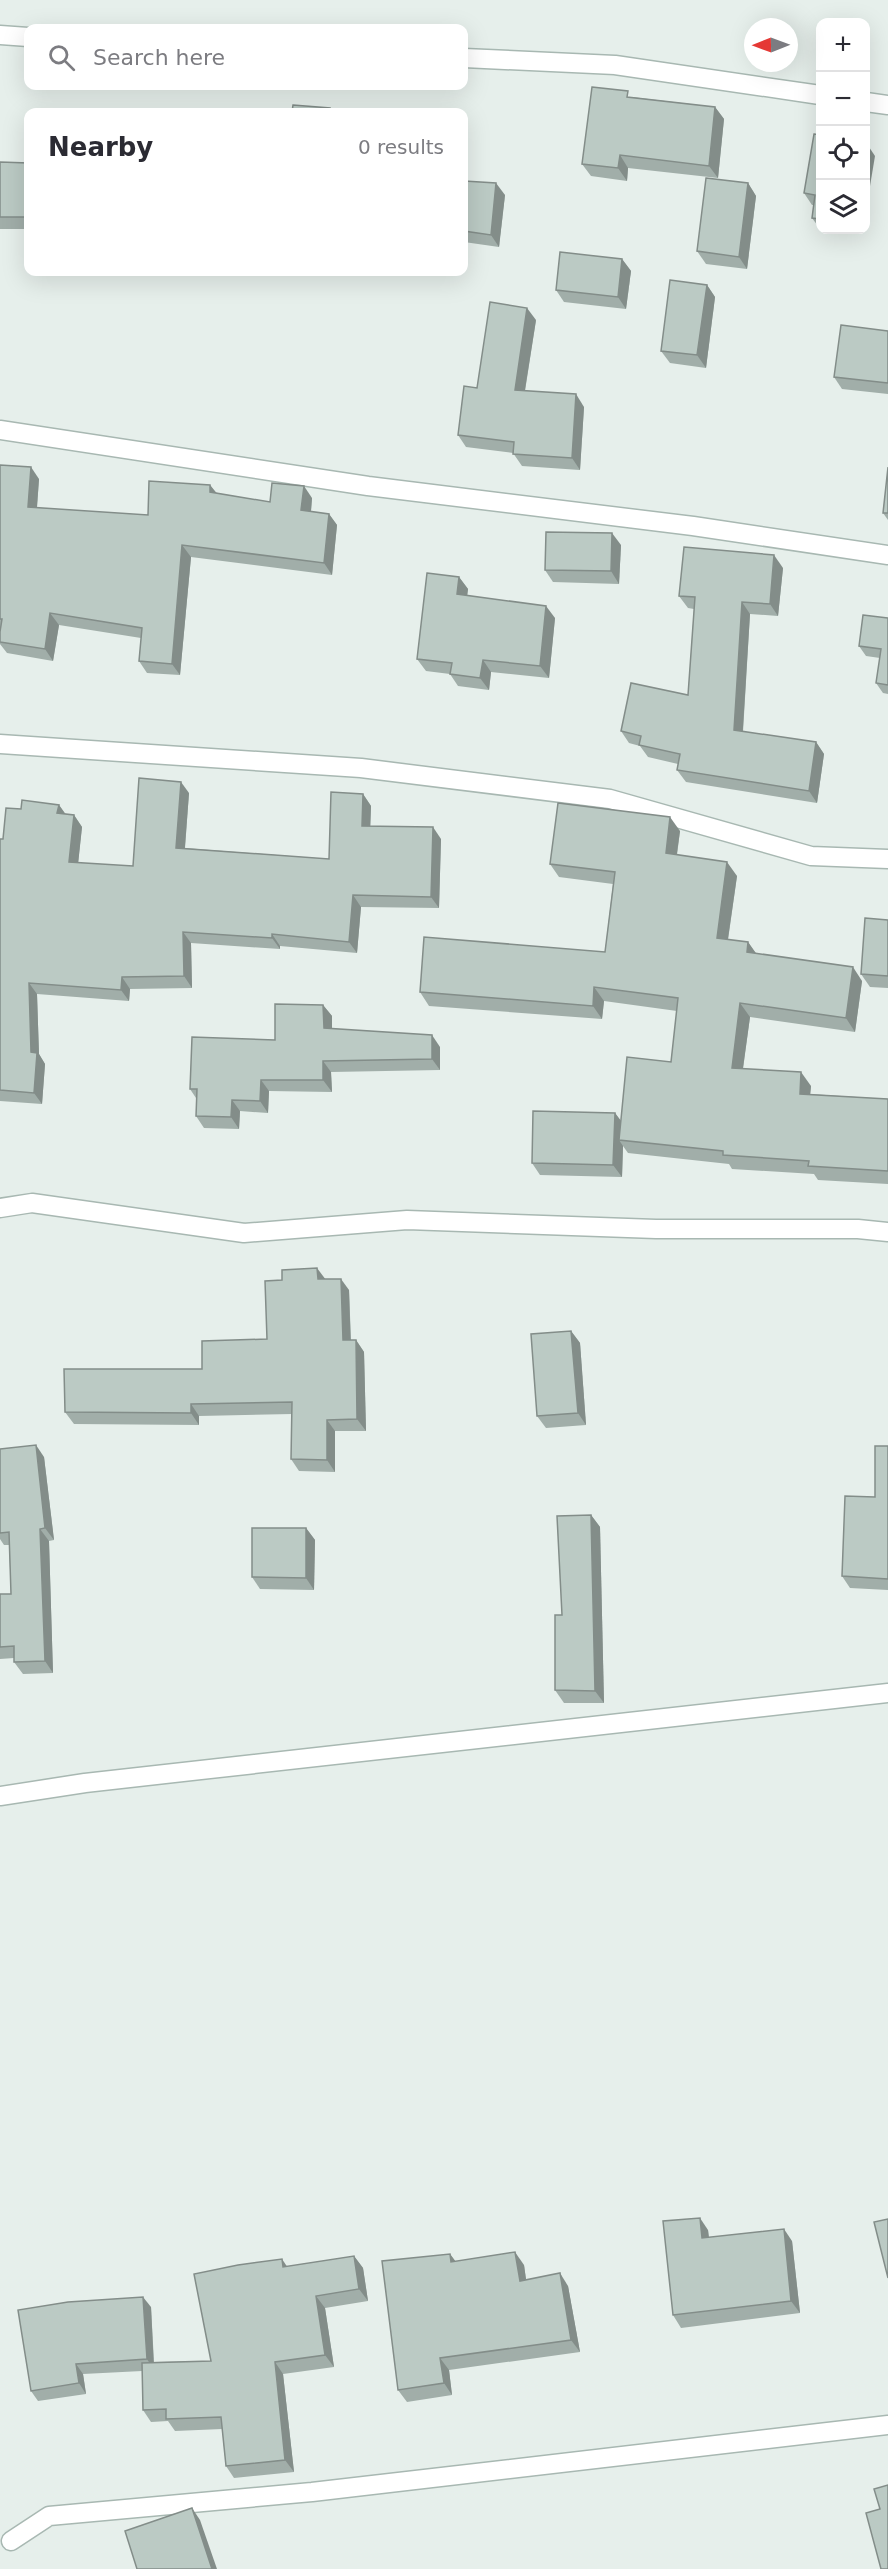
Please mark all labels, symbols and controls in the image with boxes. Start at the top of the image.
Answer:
north arrow [744,18,798,72]
map controls [816,18,870,234]
button: + [816,18,870,72]
search box [24,24,468,90]
icon: search [45,41,78,74]
text: Search here [93,45,225,70]
button: − [816,72,870,126]
button: locate [816,126,870,180]
text: Nearby [48,132,153,162]
text: 0 results [358,135,444,159]
button: layers [816,180,870,234]

